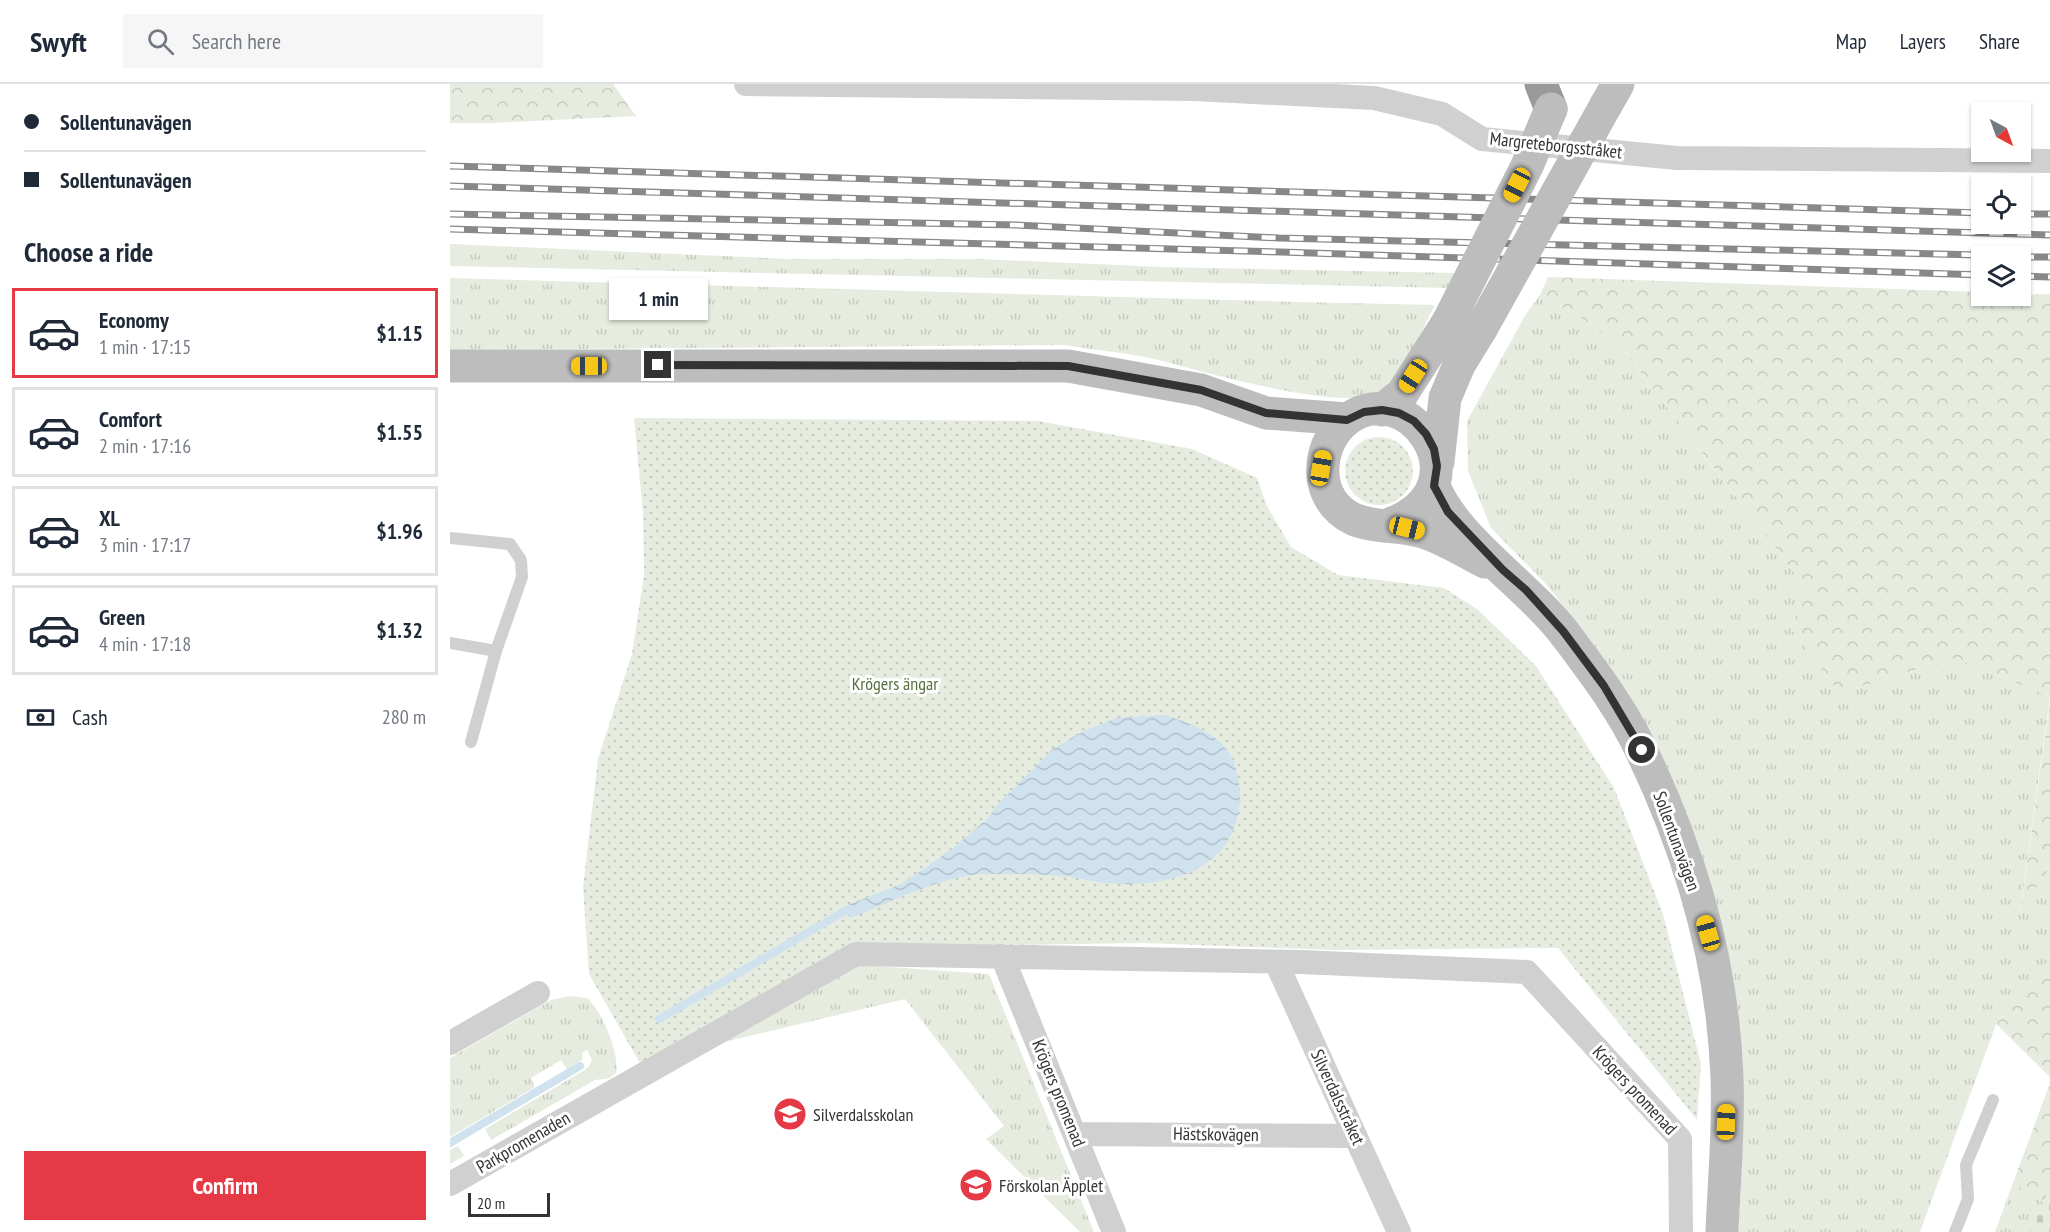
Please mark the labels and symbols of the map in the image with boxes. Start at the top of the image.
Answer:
north arrow [1971,102,2031,162]
street label: Margreteborgsstråket [1489,127,1623,163]
car [1501,165,1533,205]
callout: 1 min [608,278,708,320]
route end [644,351,671,378]
car [1396,356,1430,396]
car [571,357,607,375]
car [1309,449,1333,487]
car [1387,515,1427,541]
park label: Krögers ängar [852,672,938,695]
route start [1628,736,1655,763]
street label: Sollentunavägen [1648,788,1706,894]
car [1694,913,1722,953]
street label: Krögers promenad [1027,1036,1091,1150]
street label: Krögers promenad [1588,1041,1682,1139]
street label: Silverdalsstråket [1306,1046,1370,1148]
school or university icon: Silverdalsskolan [772,1096,808,1132]
place label: Silverdalsskolan [813,1103,913,1126]
car [1716,1104,1736,1140]
street label: Parkpromenaden [472,1106,574,1178]
street label: Hästskovägen [1173,1122,1259,1146]
school or university icon: Förskolan Äpplet [958,1167,994,1203]
place label: Förskolan Äpplet [999,1174,1103,1197]
scale bar [468,1190,550,1218]

